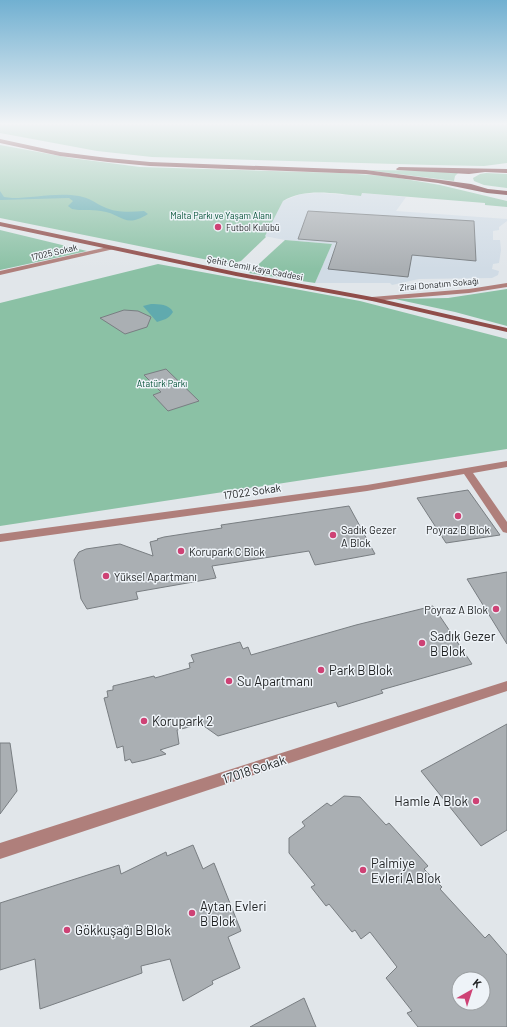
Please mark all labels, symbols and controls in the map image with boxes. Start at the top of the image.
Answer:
park label: Malta Parkı ve Yaşam Alanı [170,210,272,221]
marker: Futbol Kulübü [213,222,223,232]
place label: Futbol Kulübü [226,222,280,233]
street label: 17025 Sokak [30,241,79,263]
street label: Şehit Cemil Kaya Caddesi [206,253,304,283]
street label: Zirai Donatım Sokağı [399,275,479,293]
park label: Atatürk Parkı [137,378,187,389]
street label: 17022 Sokak [222,480,282,501]
marker: Poyraz B Blok [453,511,463,521]
place label: Sadık Gezer A Blok [341,523,396,549]
place label: Poyraz B Blok [426,523,490,536]
marker: Sadık Gezer A Blok [328,530,338,540]
place label: Korupark C Blok [189,545,265,558]
marker: Korupark C Blok [176,546,186,556]
place label: Yüksel Apartmanı [114,570,197,583]
marker: Yüksel Apartmanı [101,571,111,581]
place label: Poyraz A Blok [424,603,488,616]
marker: Poyraz A Blok [491,604,501,614]
place label: Sadık Gezer B Blok [430,628,496,659]
marker: Sadık Gezer B Blok [417,638,427,648]
place label: Park B Blok [329,662,393,678]
marker: Park B Blok [316,665,326,675]
place label: Su Apartmanı [237,673,313,689]
marker: Su Apartmanı [224,676,234,686]
place label: Korupark 2 [152,713,213,729]
marker: Korupark 2 [139,716,149,726]
street label: 17018 Sokak [220,751,288,787]
place label: Hamle A Blok [394,793,468,809]
marker: Hamle A Blok [471,796,481,806]
place label: Palmiye Evleri A Blok [371,855,441,886]
marker: Palmiye Evleri A Blok [358,865,368,875]
place label: Aytan Evleri B Blok [200,898,267,929]
marker: Aytan Evleri B Blok [187,908,197,918]
place label: Gökkuşağı B Blok [75,922,171,938]
marker: Gökkuşağı B Blok [62,925,72,935]
north arrow [451,971,491,1011]
text: K [471,976,484,990]

